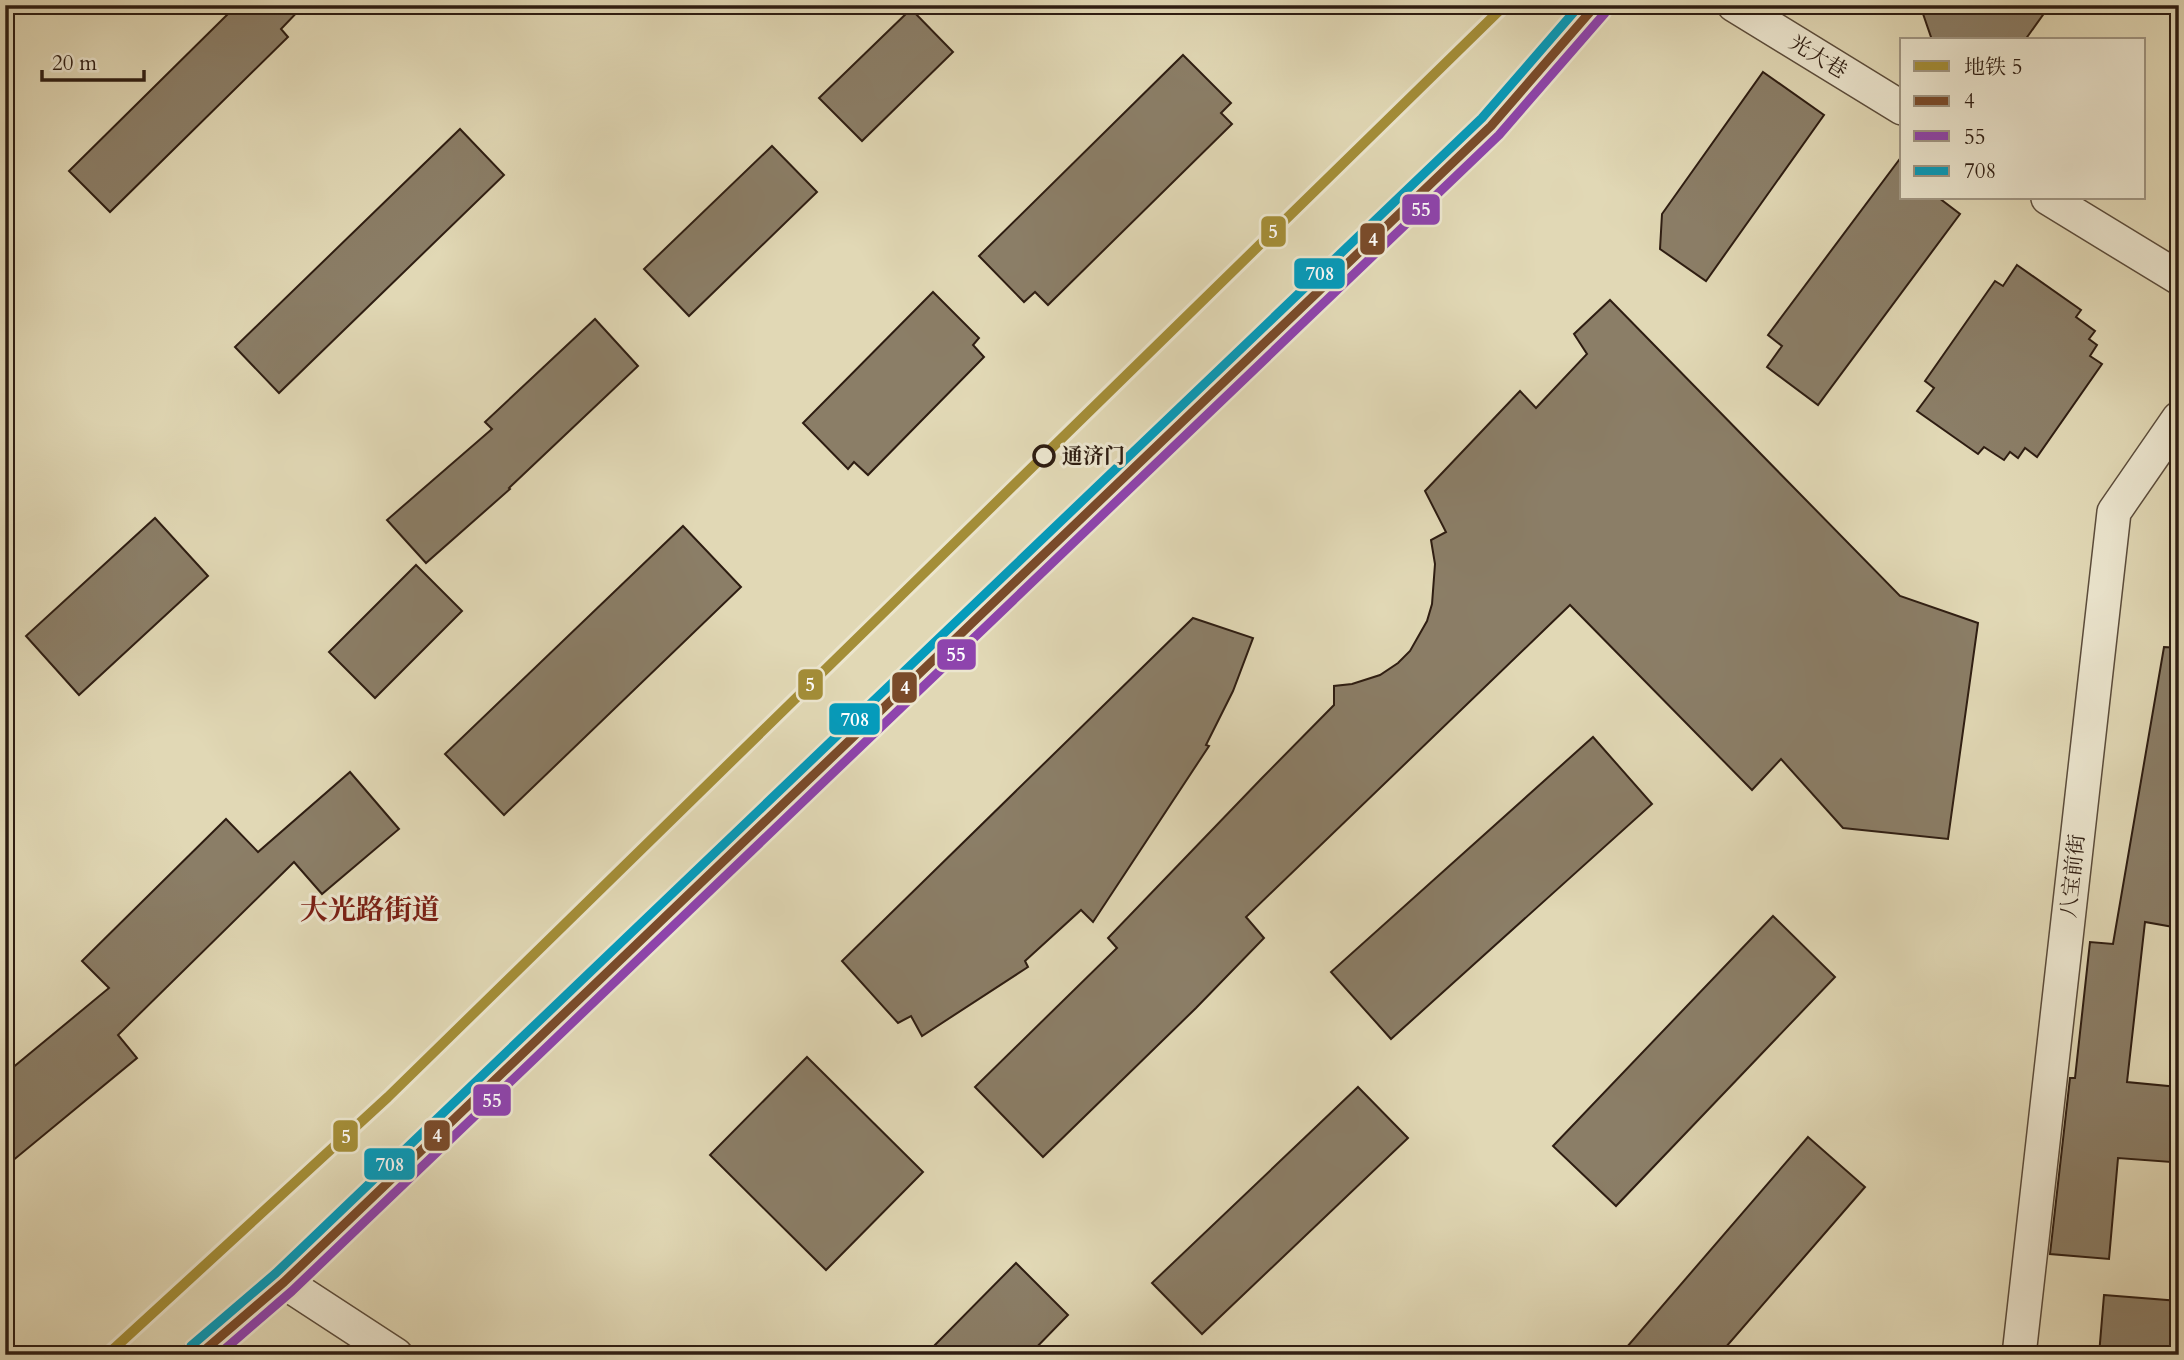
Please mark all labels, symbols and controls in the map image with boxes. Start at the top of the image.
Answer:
street label: 光大巷 [1784,28,1852,86]
scale bar [42,38,144,82]
legend [1900,38,2146,200]
text: 20 m [52,49,97,78]
text: 地铁 5 [1964,53,2022,82]
text: 4 [1964,87,1975,116]
text: 55 [1964,123,1986,152]
text: 708 [1964,157,1996,186]
line badge: 55 [1401,193,1441,226]
text: 55 [1411,197,1431,223]
line badge: 5 [1260,215,1287,248]
text: 5 [1268,219,1278,245]
line badge: 4 [1359,222,1386,256]
text: 4 [1368,227,1378,253]
line badge: 708 [1293,257,1346,290]
text: 708 [1305,261,1335,287]
place label: 通济门 [1062,442,1125,471]
marker: 通济门 [1033,445,1055,467]
line badge: 55 [936,638,977,671]
text: 55 [946,642,966,668]
line badge: 5 [797,668,824,701]
line badge: 4 [891,671,918,704]
text: 5 [805,672,815,698]
text: 4 [900,675,910,701]
line badge: 708 [828,702,881,736]
text: 708 [840,707,870,733]
street label: 八宝前街 [2054,833,2092,919]
district label: 大光路街道 [300,891,440,929]
line badge: 55 [472,1083,512,1117]
text: 55 [482,1088,502,1114]
line badge: 5 [332,1119,359,1153]
line badge: 4 [423,1119,451,1152]
text: 4 [432,1123,442,1149]
text: 5 [341,1124,351,1150]
line badge: 708 [363,1147,416,1181]
text: 708 [375,1152,405,1178]

